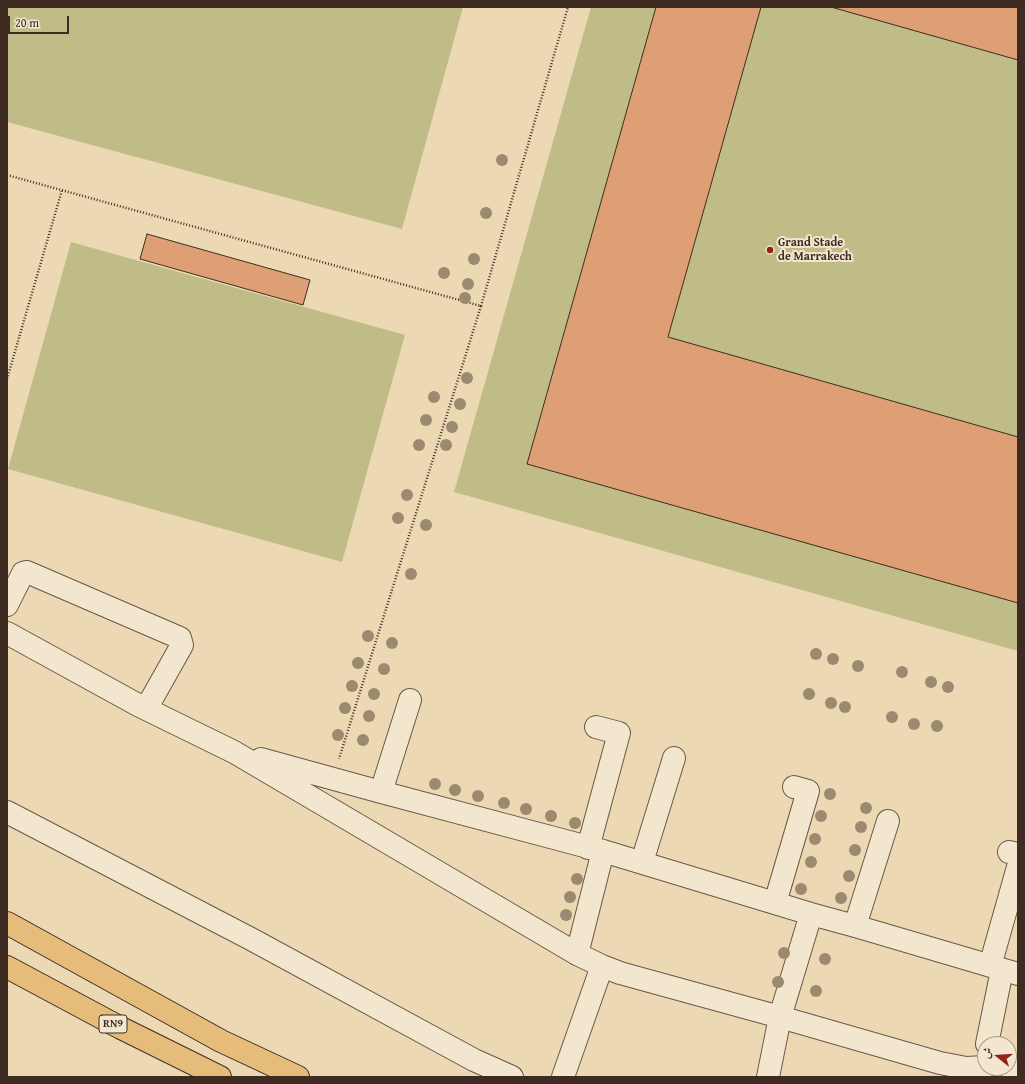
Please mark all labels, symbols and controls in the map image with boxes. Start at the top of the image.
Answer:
scale bar [10,8,71,34]
text: 20 m [15,14,39,31]
place label: Grand Stade de Marrakech [778,236,852,264]
marker: Grand Stade de Marrakech [765,245,775,255]
road number: RN9 [99,1015,127,1033]
north arrow [977,1036,1017,1076]
text: ش [977,1045,996,1060]

